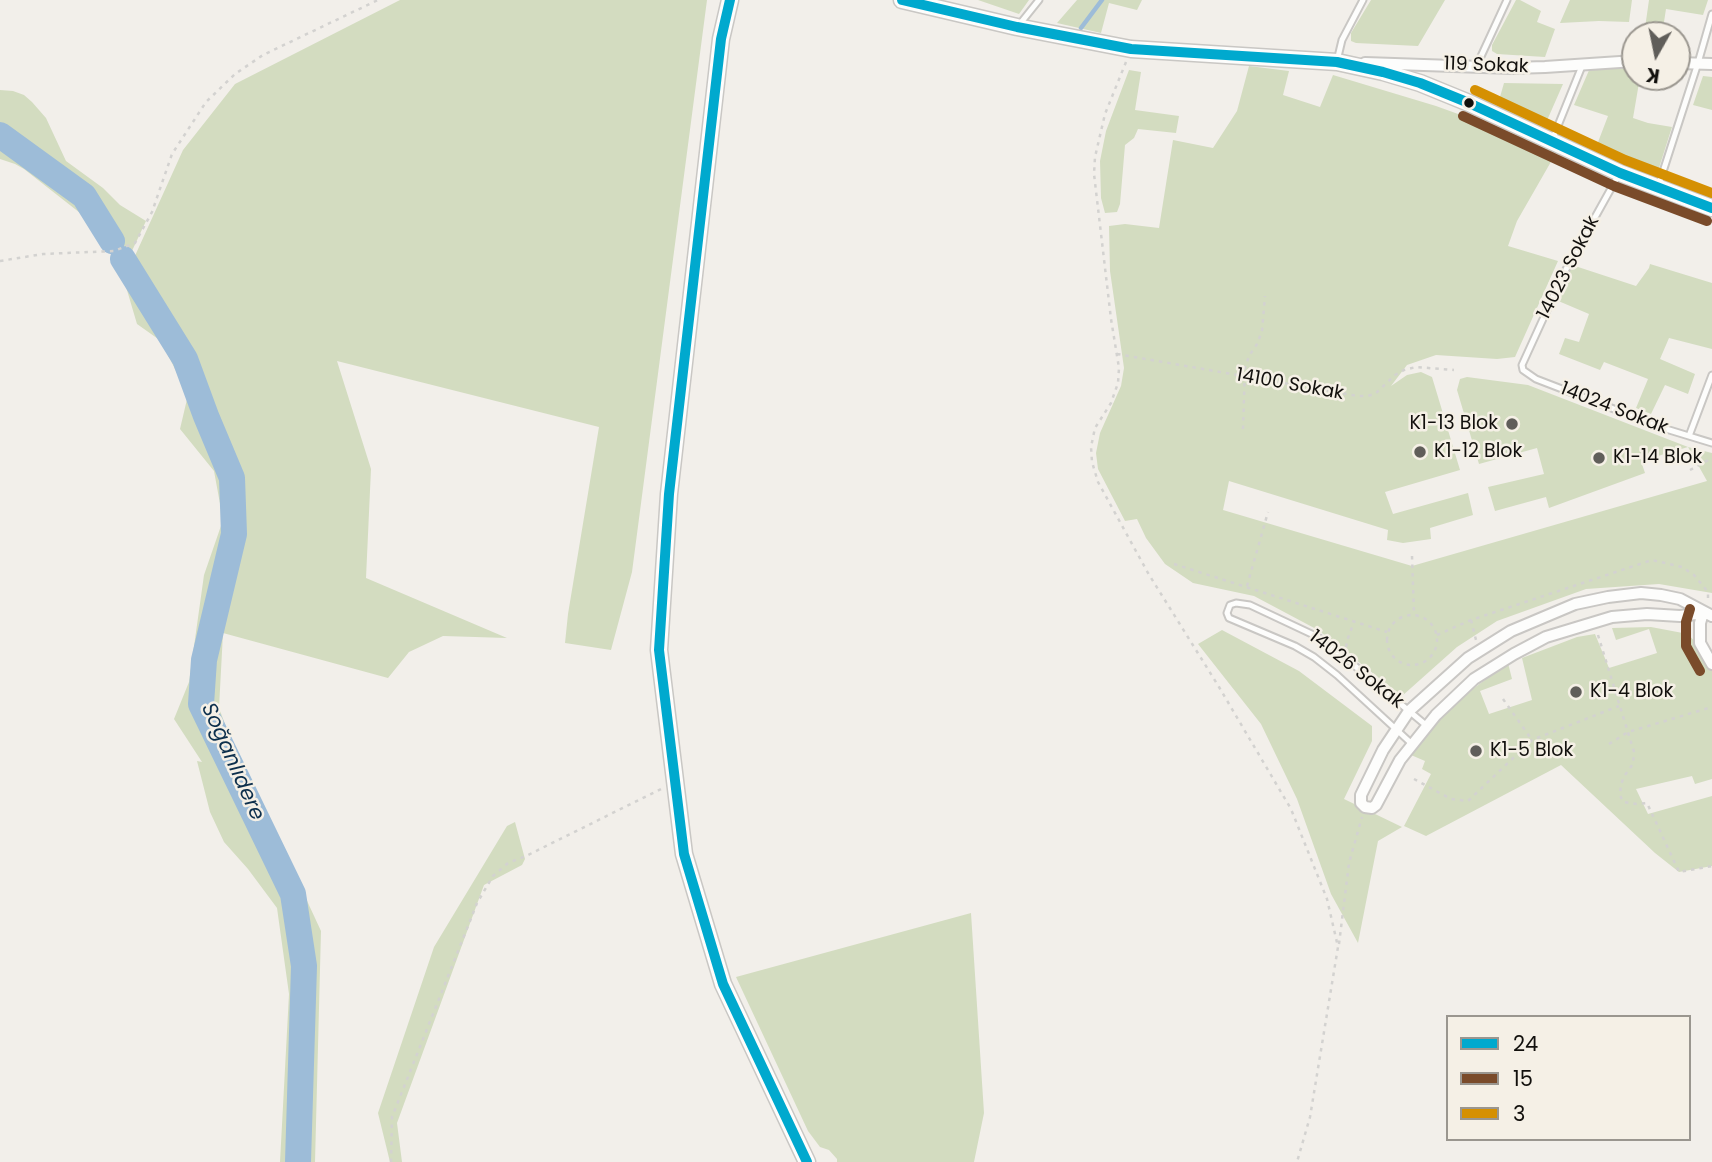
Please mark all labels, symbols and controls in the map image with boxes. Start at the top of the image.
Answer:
north arrow [1621,21,1691,91]
street label: 119 Sokak [1443,53,1529,79]
text: K [1644,61,1662,90]
unlabelled marker [1462,96,1476,110]
street label: 14023 Sokak [1533,213,1605,323]
street label: 14100 Sokak [1234,364,1346,406]
street label: 14024 Sokak [1557,378,1671,440]
place label: K1-13 Blok [1409,413,1498,435]
marker: K1-13 Blok [1504,416,1520,432]
place label: K1-12 Blok [1434,441,1522,463]
marker: K1-12 Blok [1412,444,1428,460]
place label: K1-14 Blok [1613,447,1702,469]
marker: K1-14 Blok [1591,450,1607,466]
street label: 14026 Sokak [1304,626,1408,714]
place label: K1-4 Blok [1590,681,1673,703]
marker: K1-4 Blok [1568,684,1584,700]
water label: Soğanlıdere [195,699,269,825]
place label: K1-5 Blok [1490,740,1573,762]
marker: K1-5 Blok [1468,743,1484,759]
legend [1446,1015,1691,1141]
text: 24 [1513,1029,1538,1058]
text: 15 [1513,1064,1533,1093]
text: 3 [1513,1099,1525,1128]

